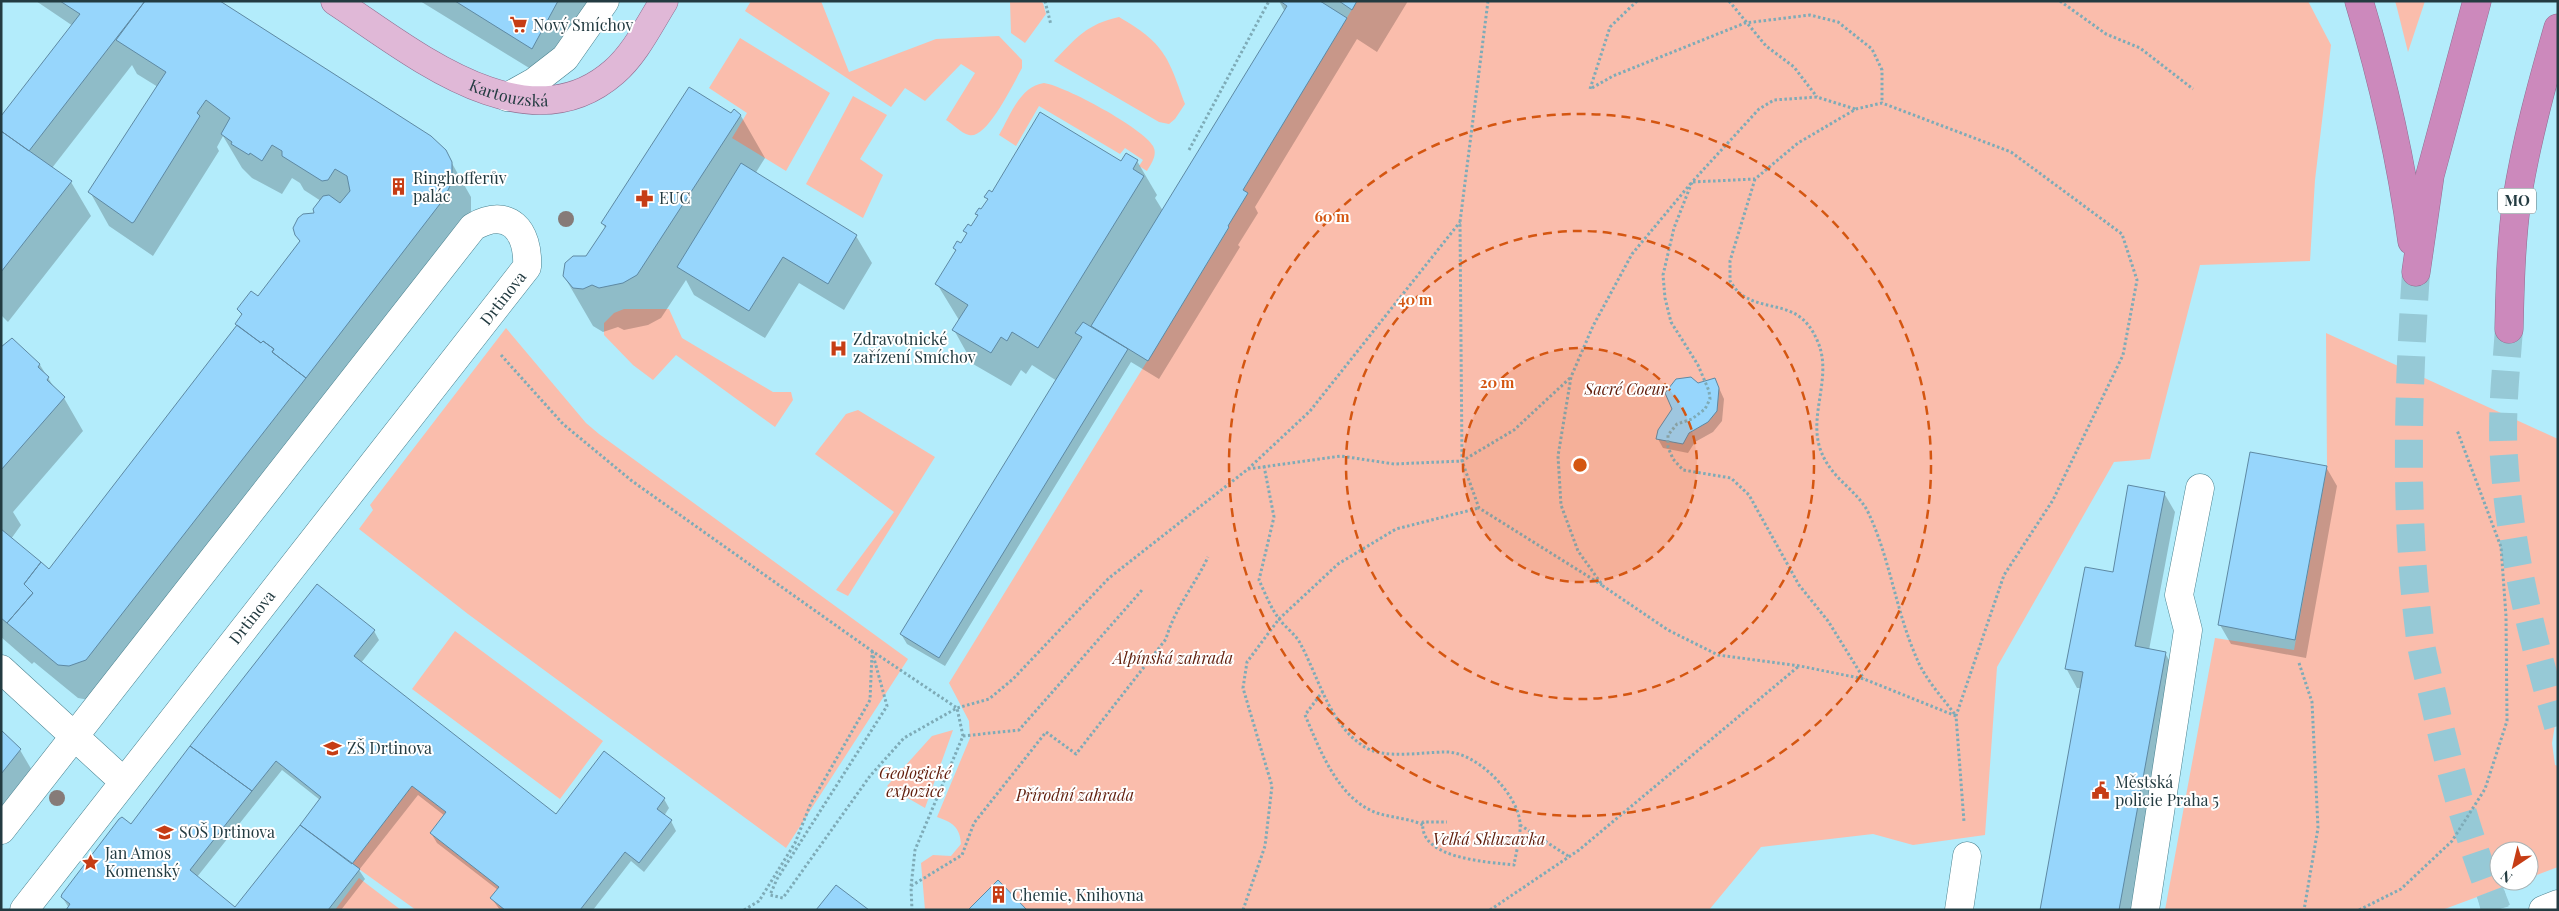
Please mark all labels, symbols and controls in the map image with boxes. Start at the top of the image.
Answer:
place label: Nový Smíchov [533,14,633,35]
supermarket icon: Nový Smíchov [509,15,529,35]
street label: Kartouzská [466,74,549,110]
place label: Ringhofferův palác [413,167,507,206]
building icon: Ringhofferův palác [389,177,409,197]
place label: EUC [659,187,691,208]
pharmacy icon: EUC [635,188,655,208]
road number: MO [2498,188,2536,214]
text: 60 m [1314,206,1350,226]
street label: Drtinova [475,266,530,329]
text: 40 m [1398,289,1433,309]
place label: Zdravotnické zařízení Smíchov [853,328,976,367]
hospital icon: Zdravotnické zařízení Smíchov [829,338,849,358]
text: 20 m [1480,372,1515,392]
park label: Sacré Coeur [1584,378,1669,399]
centre of rings [1571,456,1589,474]
street label: Drtinova [224,585,279,648]
park label: Alpínská zahrada [1111,647,1233,668]
place label: ZŠ Drtinova [347,737,432,758]
school or university icon: ZŠ Drtinova [323,738,343,758]
park label: Geologické expozice [879,762,952,801]
place label: Městská policie Praha 5 [2115,771,2219,810]
public building icon: Městská policie Praha 5 [2091,781,2111,801]
park label: Přírodní zahrada [1015,784,1134,805]
place label: SOŠ Drtinova [179,821,275,842]
school or university icon: SOŠ Drtinova [155,822,175,842]
park label: Velká Skluzavka [1433,828,1545,849]
north arrow [2489,841,2539,891]
place label: Jan Amos Komenský [104,842,180,881]
place icon: Jan Amos Komenský [81,852,101,872]
text: N [2497,866,2516,888]
place label: Chemie, Knihovna [1012,884,1144,905]
building icon: Chemie, Knihovna [988,885,1008,905]

